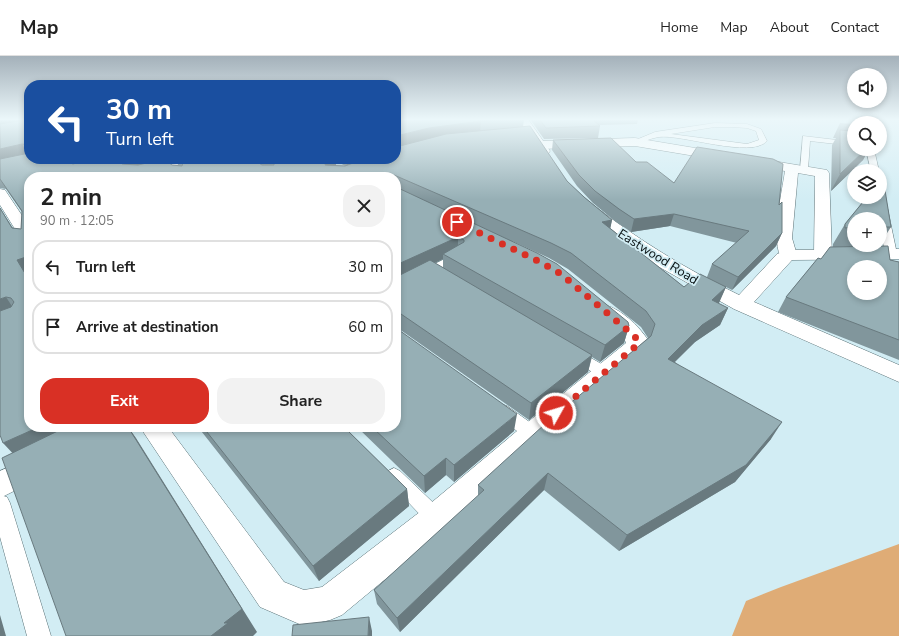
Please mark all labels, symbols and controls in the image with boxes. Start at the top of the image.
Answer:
text: Map [20,15,58,41]
text: Home [660,18,698,37]
text: Map [720,18,748,37]
text: About [770,18,809,37]
text: Contact [831,18,879,37]
map controls [847,68,887,300]
button: sound [847,68,887,108]
text: 30 m [106,91,172,129]
icon: left [40,96,92,148]
button: search [847,116,887,156]
text: Turn left [106,127,174,151]
button: layers [847,164,887,204]
text: 2 min [40,181,102,213]
button: close [343,185,385,227]
pin [440,205,474,239]
icon: arrive [446,211,468,233]
text: 90 m · 12:05 [40,212,114,230]
button: + [847,212,887,252]
street label: Eastwood Road [614,225,702,289]
icon: left [42,256,64,278]
text: Turn left [76,257,135,277]
text: 30 m [348,257,383,277]
button: − [847,260,887,300]
icon: arrive [42,316,64,338]
text: Arrive at destination [76,317,219,337]
text: 60 m [348,317,383,337]
button: Exit [40,378,209,424]
button: Share [217,378,385,424]
position arrow [535,392,577,434]

